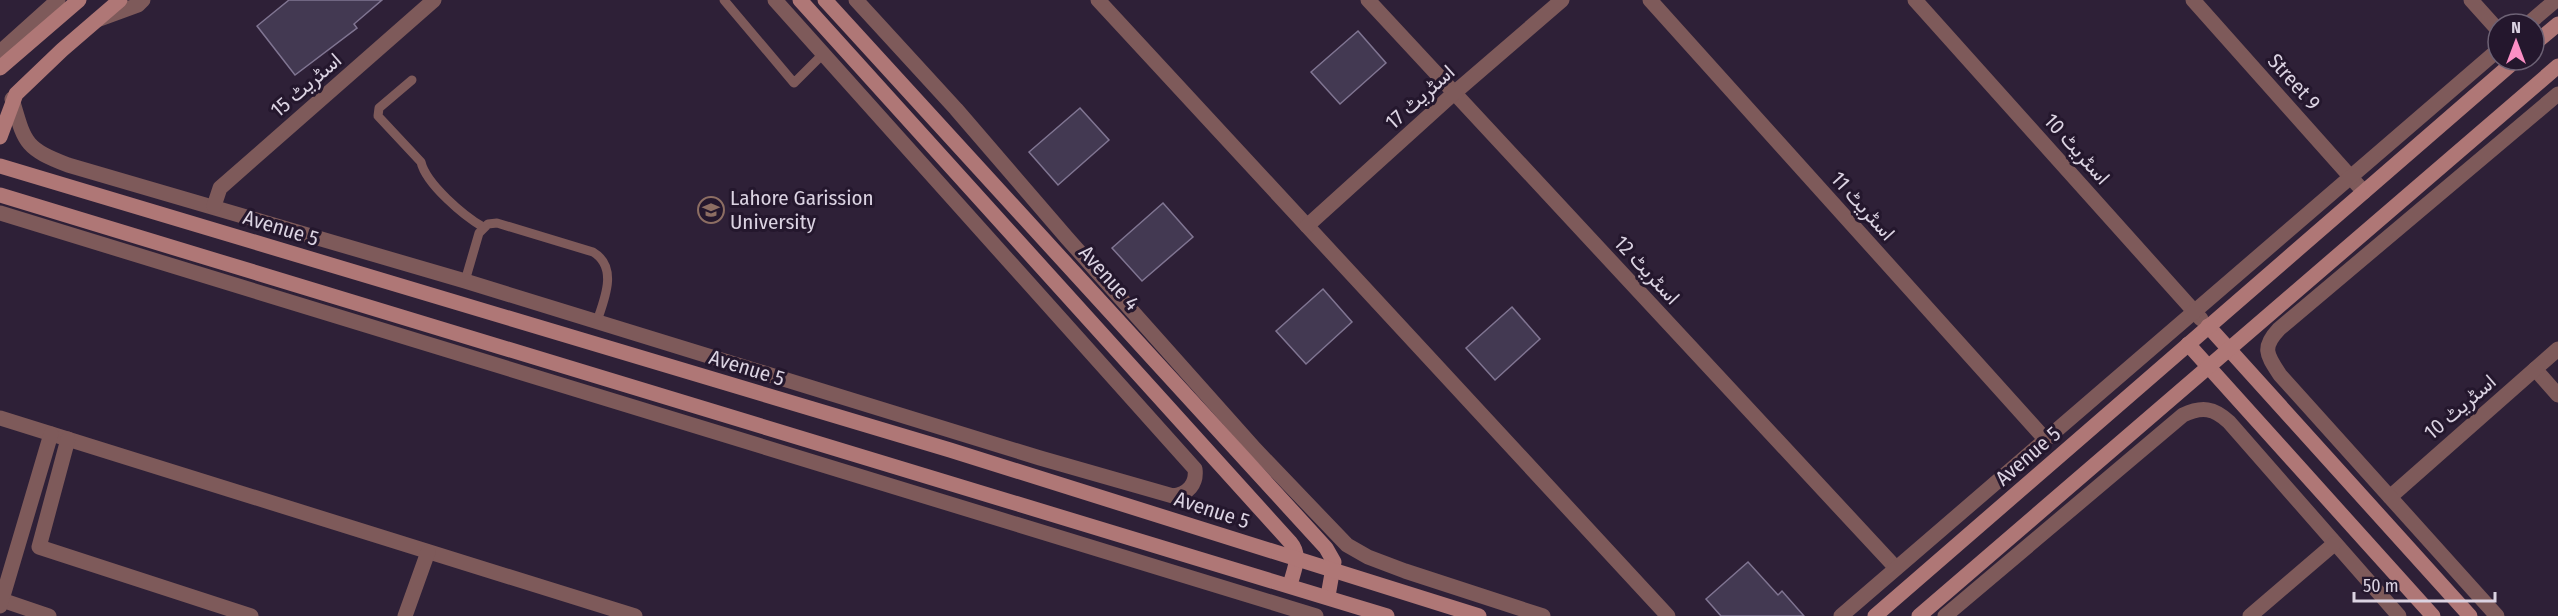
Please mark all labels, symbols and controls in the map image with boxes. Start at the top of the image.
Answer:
north arrow [2486,12,2546,72]
text: N [2511,18,2521,37]
street label: اسٹریٹ 15 [265,47,347,123]
street label: Street 9 [2262,48,2326,116]
street label: اسٹریٹ 17 [1380,59,1460,135]
street label: اسٹریٹ 10 [2038,108,2116,190]
street label: اسٹریٹ 11 [1825,166,1901,246]
place label: Lahore Garission University [730,185,874,235]
school or university icon: Lahore Garission University [696,195,726,225]
street label: Avenue 5 [240,204,322,252]
street label: اسٹریٹ 12 [1608,230,1686,310]
street label: Avenue 4 [1073,240,1145,316]
street label: Avenue 5 [706,344,788,392]
street label: اسٹریٹ 10 [2419,369,2501,445]
street label: Avenue 5 [1990,421,2066,491]
street label: Avenue 5 [1171,486,1253,534]
scale bar [2354,565,2495,603]
text: 50 m [2363,575,2399,597]

